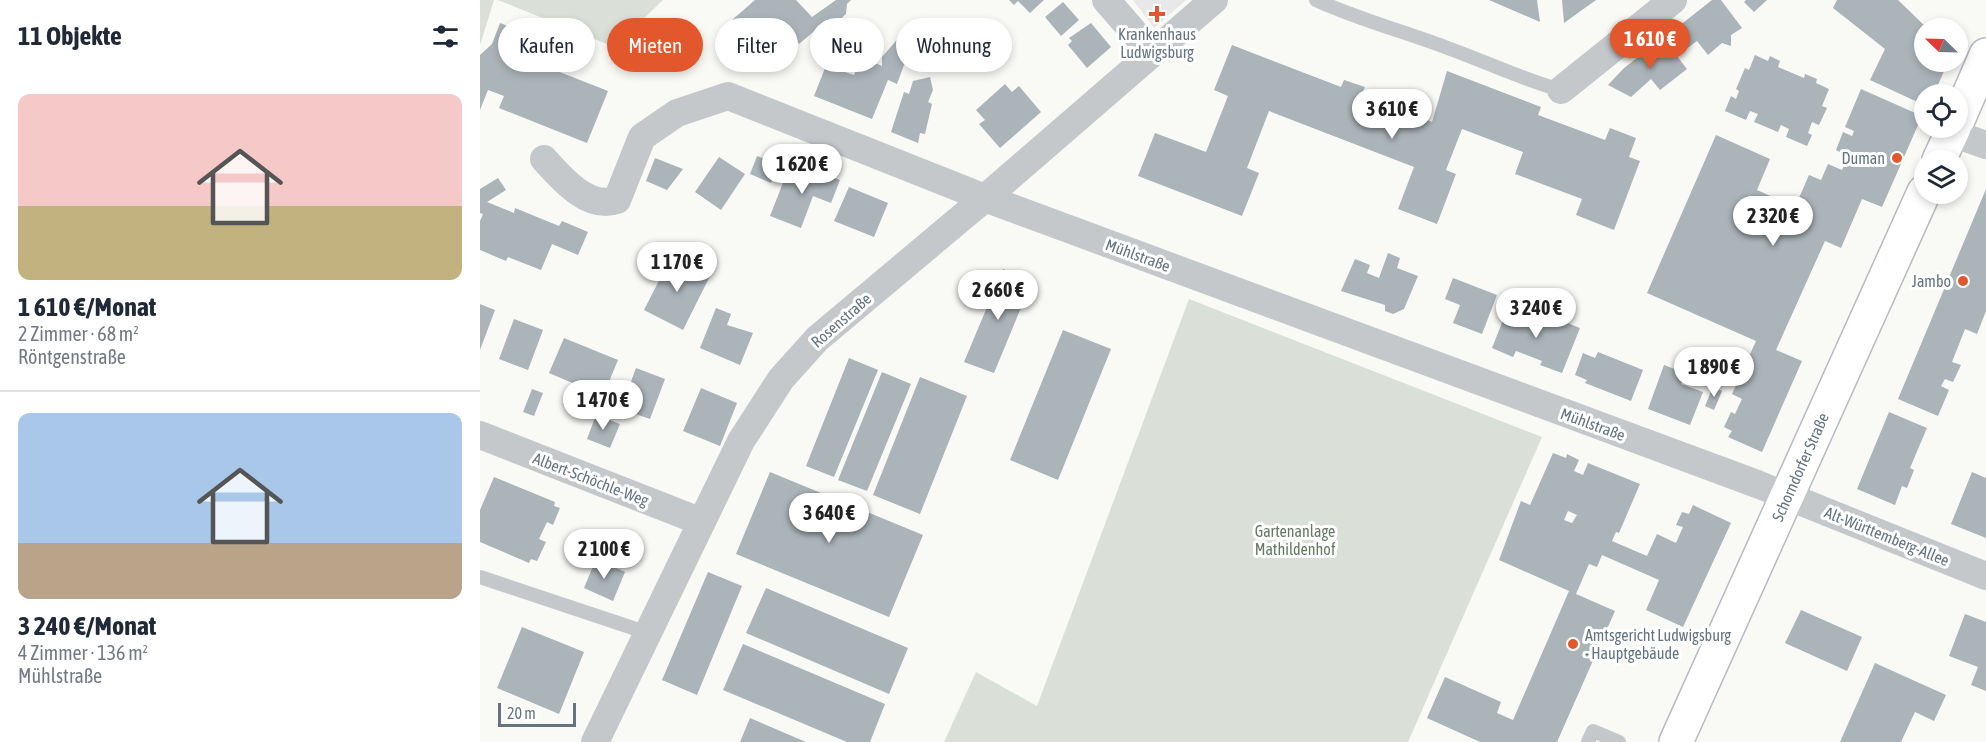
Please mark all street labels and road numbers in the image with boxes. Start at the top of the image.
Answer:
street label: Mühlstraße [1103,235,1173,275]
street label: Rosenstraße [808,289,874,351]
street label: Mühlstraße [1558,404,1628,444]
street label: Schorndorfer Straße [1768,410,1832,524]
street label: Albert-Schöchle-Weg [530,449,651,510]
street label: Alt-Württemberg-Allee [1822,503,1952,570]

